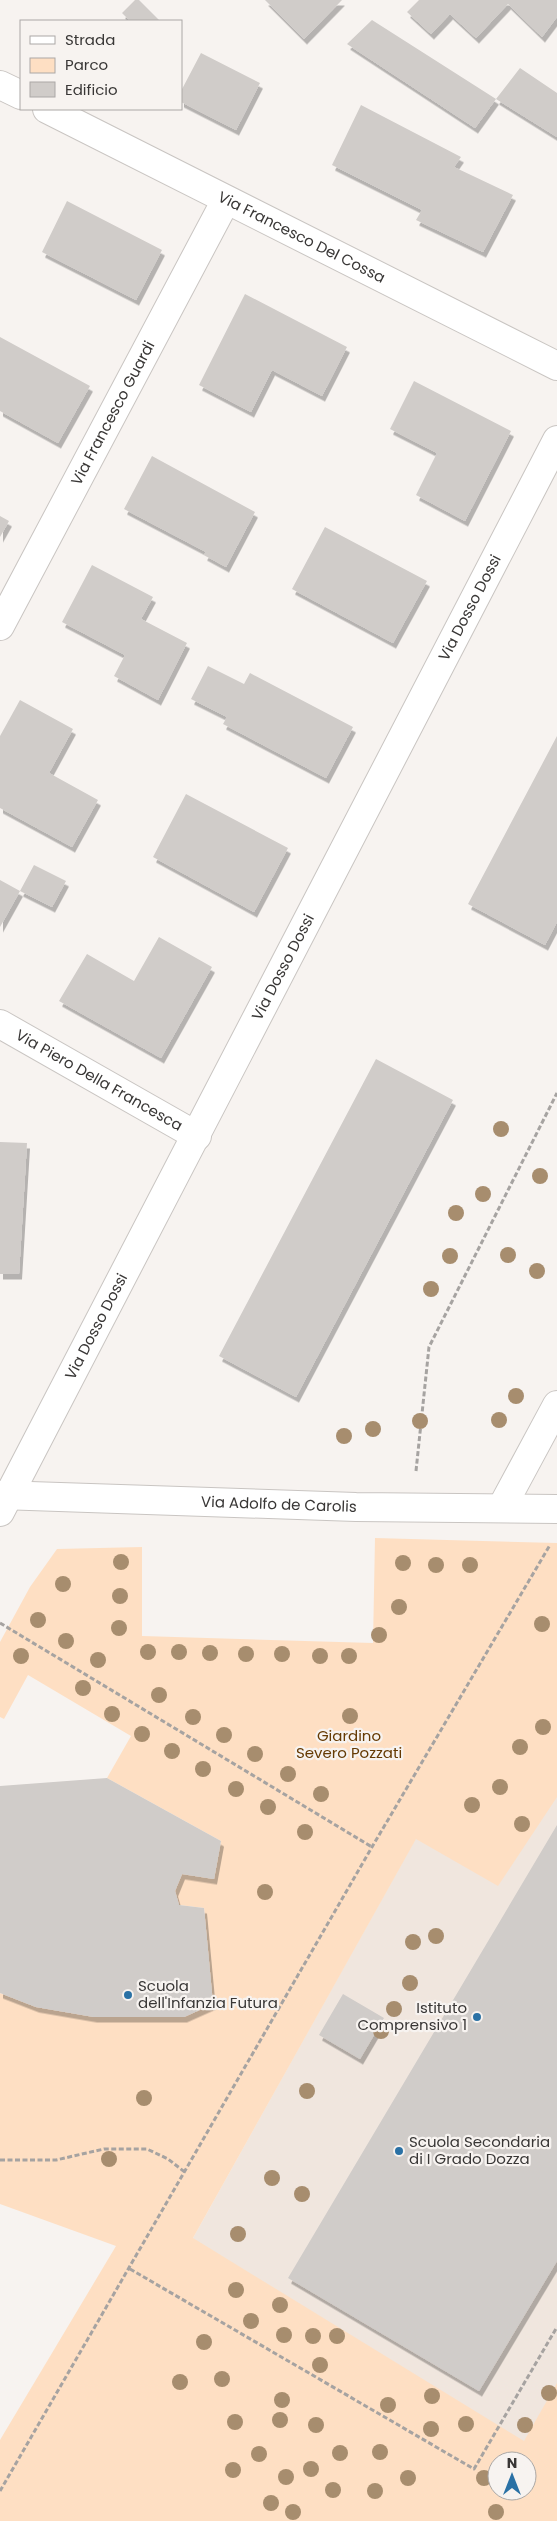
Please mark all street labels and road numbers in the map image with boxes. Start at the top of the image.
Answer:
street label: Via Francesco Del Cossa [215,186,389,288]
street label: Via Francesco Guardi [66,337,159,489]
street label: Via Dosso Dossi [433,551,506,664]
street label: Via Dosso Dossi [246,910,319,1024]
street label: Via Piero Della Francesca [12,1024,187,1136]
street label: Via Dosso Dossi [60,1269,132,1383]
street label: Via Adolfo de Carolis [201,1491,357,1517]

